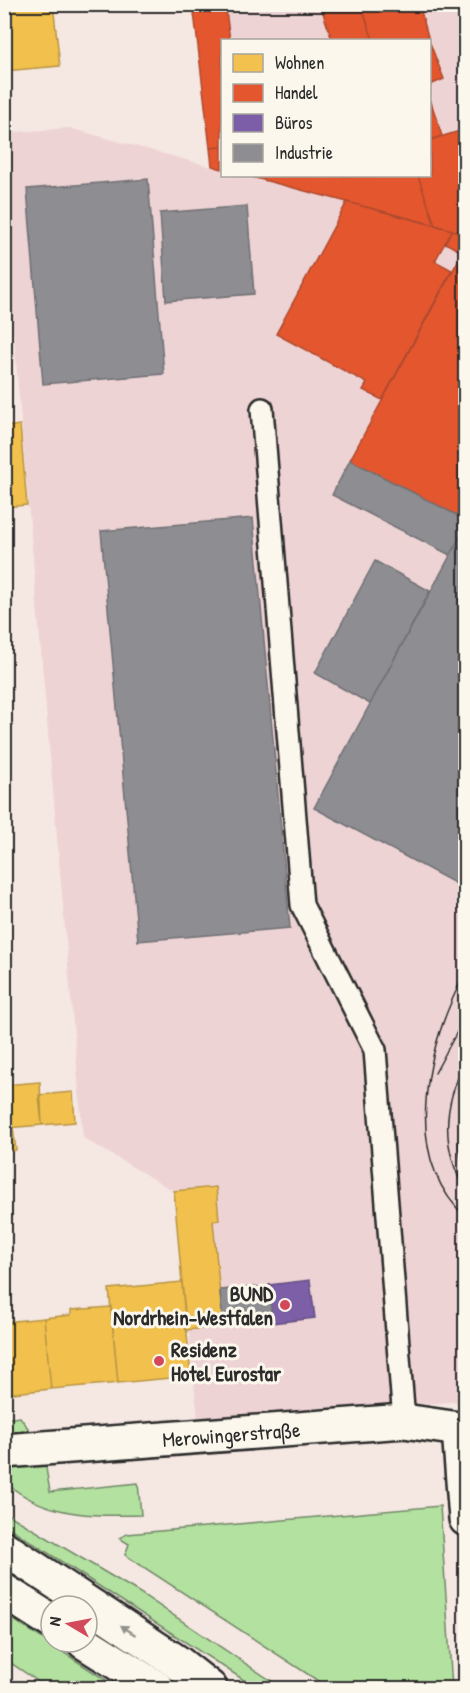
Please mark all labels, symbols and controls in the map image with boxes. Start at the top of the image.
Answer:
legend [221,39,431,177]
text: Wohnen [275,50,324,75]
text: Handel [275,80,318,105]
text: Büros [275,110,313,135]
text: Industrie [275,140,333,165]
place label: BUND Nordrhein-Westfalen [113,1279,274,1332]
marker: BUND Nordrhein-Westfalen [278,1298,292,1312]
place label: Residenz Hotel Eurostar [171,1335,282,1388]
marker: Residenz Hotel Eurostar [152,1354,166,1368]
street label: Merowingerstraße [161,1414,301,1454]
north arrow [39,1594,99,1654]
text: N [43,1615,66,1627]
one-way arrow [120,1624,136,1635]

